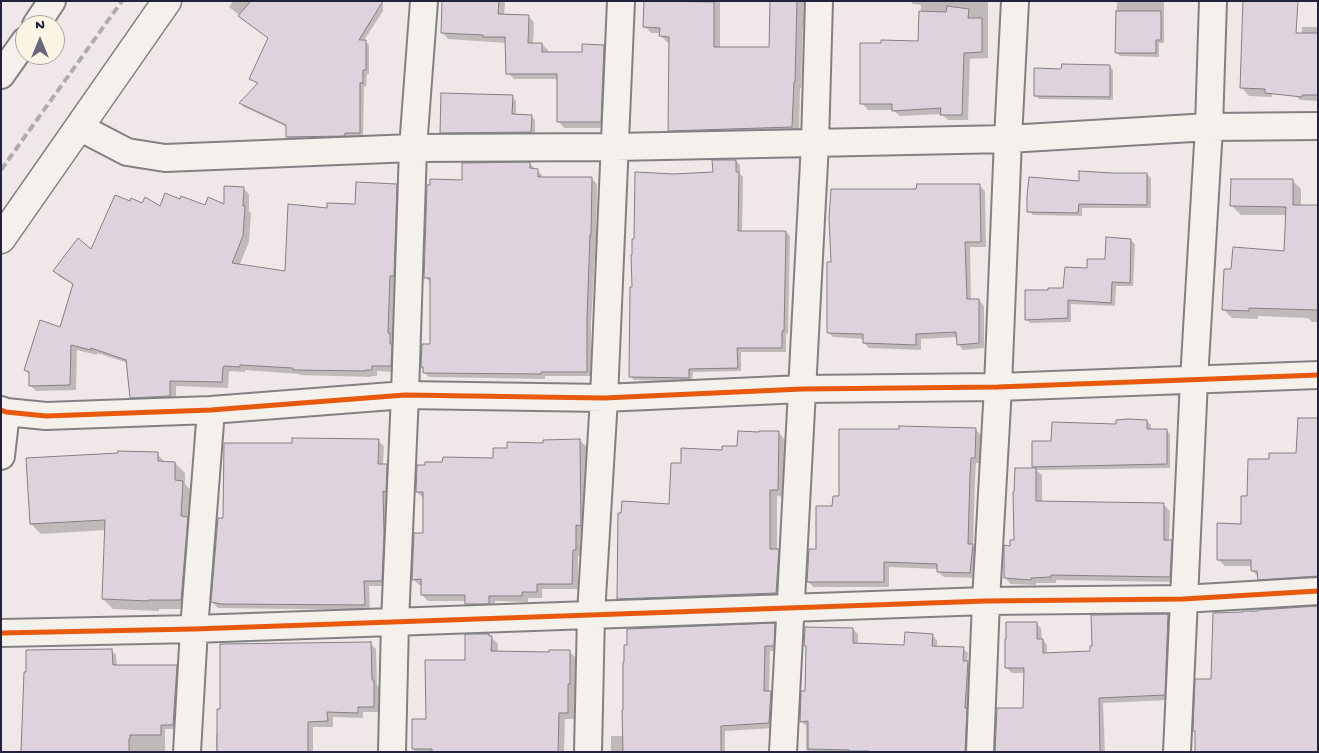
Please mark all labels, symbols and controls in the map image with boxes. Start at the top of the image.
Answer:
north arrow [15,15,65,65]
text: N [35,17,45,34]

